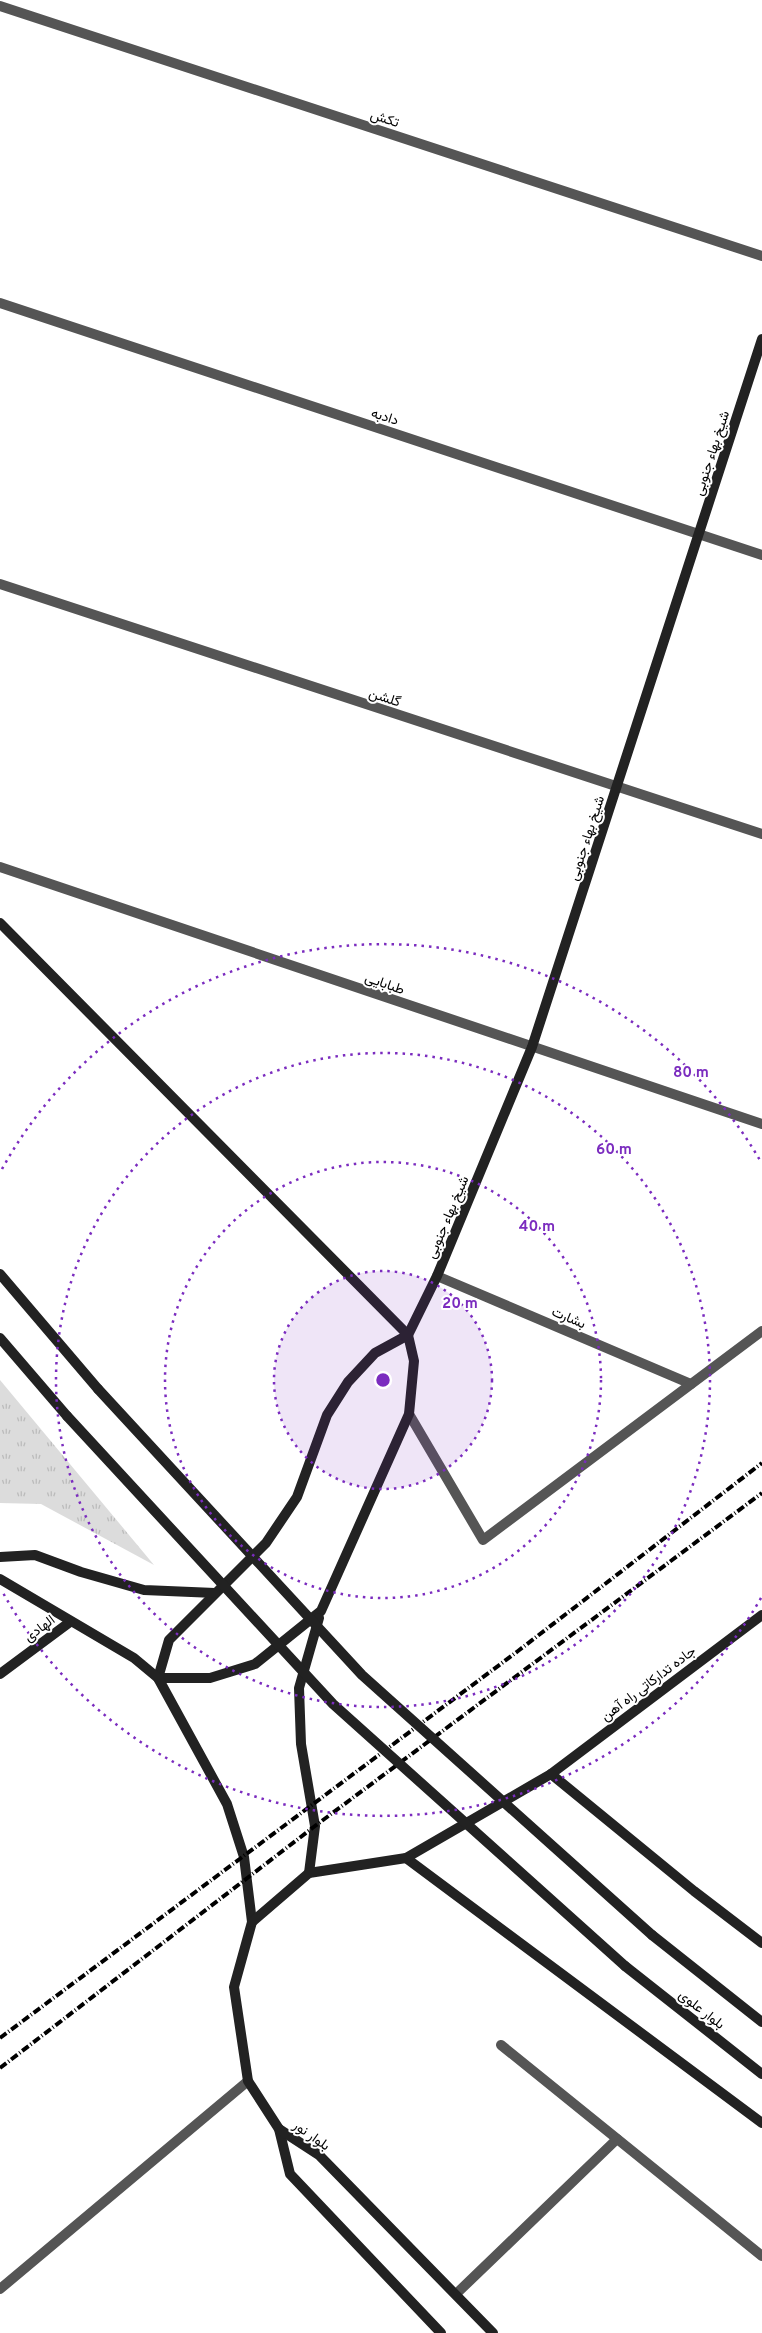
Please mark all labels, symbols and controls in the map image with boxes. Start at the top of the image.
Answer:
street label: تکش [368,107,401,132]
street label: دادبه [369,405,401,430]
street label: شیخ بهاء جنوبی [691,409,735,498]
street label: گلشن [366,685,403,712]
street label: شیخ بهاء جنوبی [566,794,610,883]
street label: طبابایی [362,970,407,999]
text: 80 m [673,1064,709,1083]
text: 60 m [596,1141,632,1160]
street label: شیخ بهاء جنوبی [423,1174,474,1262]
text: 40 m [519,1218,555,1237]
text: 20 m [442,1295,478,1314]
street label: بشارت [549,1304,588,1333]
centre of rings [374,1371,392,1389]
street label: الهادی [21,1612,59,1646]
street label: جاده تدارکاتی راه آهن [598,1643,700,1725]
street label: بلوار علوی [675,1987,728,2034]
street label: بلوار نور [289,2117,333,2155]

